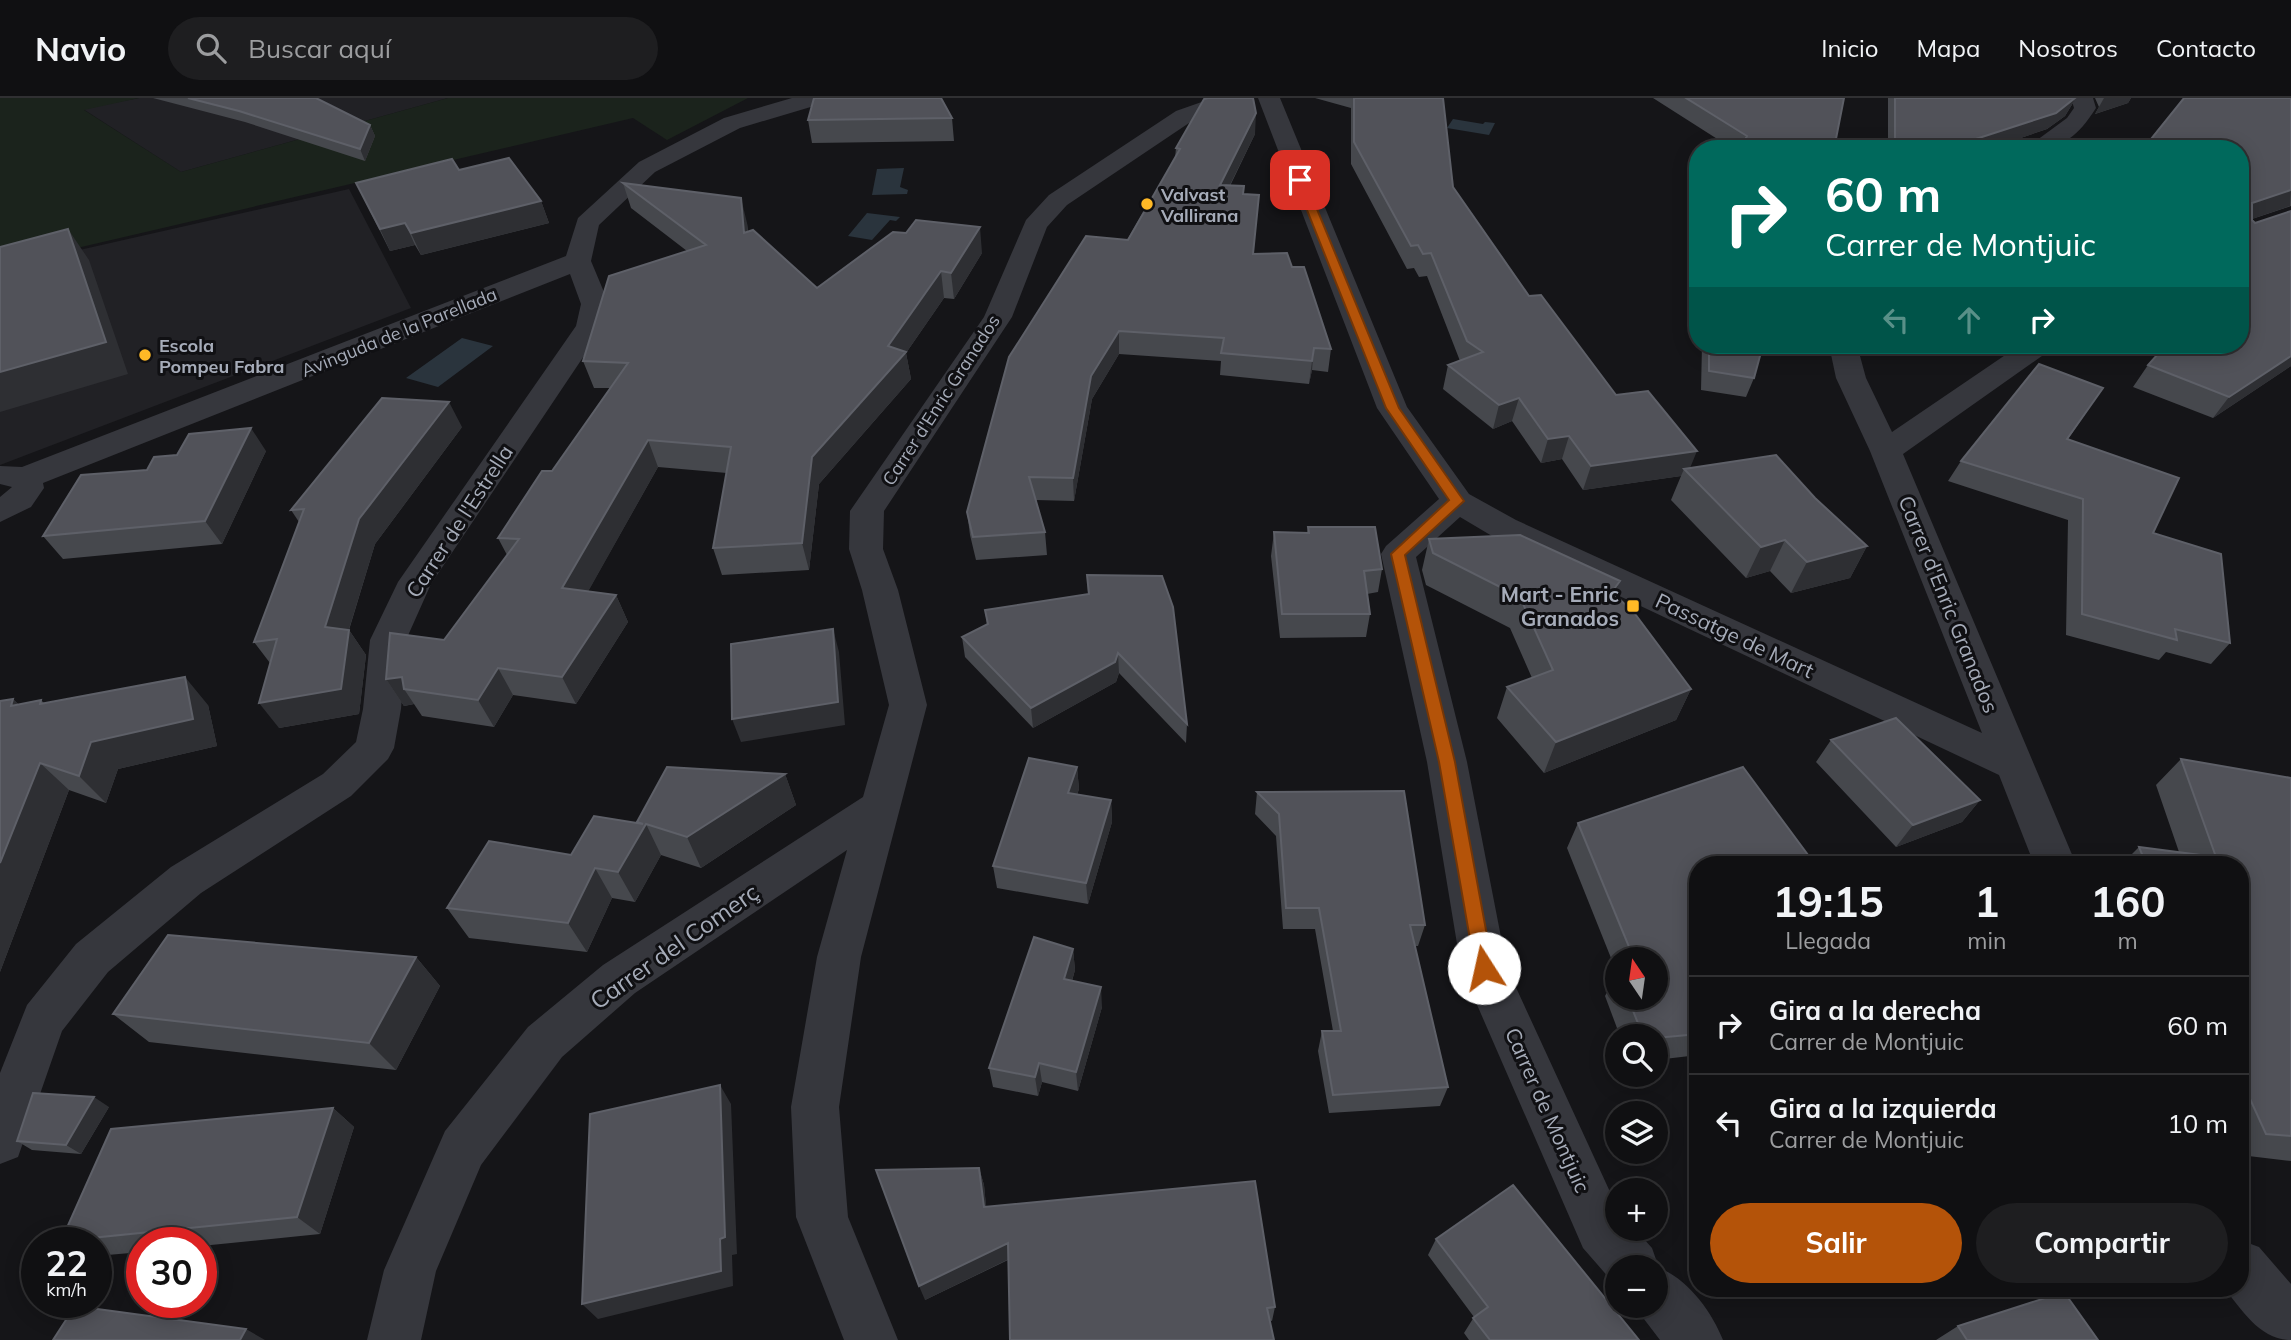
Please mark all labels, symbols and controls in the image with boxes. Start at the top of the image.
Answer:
search box [168,17,658,80]
text: Navio [35,28,126,69]
icon: search [192,29,230,67]
text: Buscar aquí [248,32,391,65]
text: Inicio [1821,33,1878,63]
text: Mapa [1916,33,1980,63]
text: Nosotros [2018,33,2118,63]
text: Contacto [2156,33,2256,63]
pin [1270,150,1330,210]
icon: arrive [1281,161,1319,199]
text: 60 m [1825,163,1941,224]
icon: right [1710,168,1801,259]
place label: Valvast Vallirana [1160,183,1238,227]
marker: Valvast Vallirana [1139,196,1155,212]
text: Carrer de Montjuic [1825,224,2096,264]
street label: Avinguda de la Parellada [298,282,500,382]
icon: left [1877,301,1915,339]
icon: ahead [1950,301,1988,339]
icon: right [2023,301,2061,339]
street label: Carrer d'Enric Granados [877,310,1005,490]
place label: Escola Pompeu Fabra [159,334,284,378]
marker: Escola Pompeu Fabra [137,347,153,363]
street label: Carrer de l'Estrella [400,440,518,602]
street label: Carrer d'Enric Granados [1893,492,2005,716]
place label: Mart - Enric Granados [1501,581,1619,631]
street label: Passatge de Mart [1652,587,1818,683]
marker: Mart - Enric Granados [1625,598,1641,614]
text: 19:15 [1773,875,1884,928]
text: 1 [1974,875,1999,928]
text: 160 [2090,875,2165,928]
street label: Carrer del Comerç [584,877,764,1015]
text: Llegada [1785,926,1871,955]
text: min [1967,926,2006,955]
text: m [2118,926,2138,955]
position arrow [1447,931,1521,1005]
north arrow [1605,947,1668,1010]
map controls [1605,947,1668,1318]
text: Gira a la derecha [1769,994,1981,1027]
icon: right [1710,1006,1748,1044]
text: 60 m [2167,1009,2228,1042]
street label: Carrer de Montjuic [1500,1023,1596,1197]
button: search [1605,1024,1668,1087]
text: Carrer de Montjuic [1769,1027,1964,1056]
text: Gira a la izquierda [1769,1092,1997,1125]
button: layers [1605,1101,1668,1164]
icon: left [1710,1104,1748,1142]
text: 10 m [2167,1107,2228,1140]
text: Carrer de Montjuic [1769,1125,1964,1154]
button: + [1605,1178,1668,1241]
button: Salir [1710,1203,1962,1283]
button: Compartir [1976,1203,2228,1283]
speed limit sign: 30 [126,1227,217,1318]
text: 22 [45,1241,88,1285]
button: − [1605,1255,1668,1318]
text: km/h [46,1278,87,1301]

